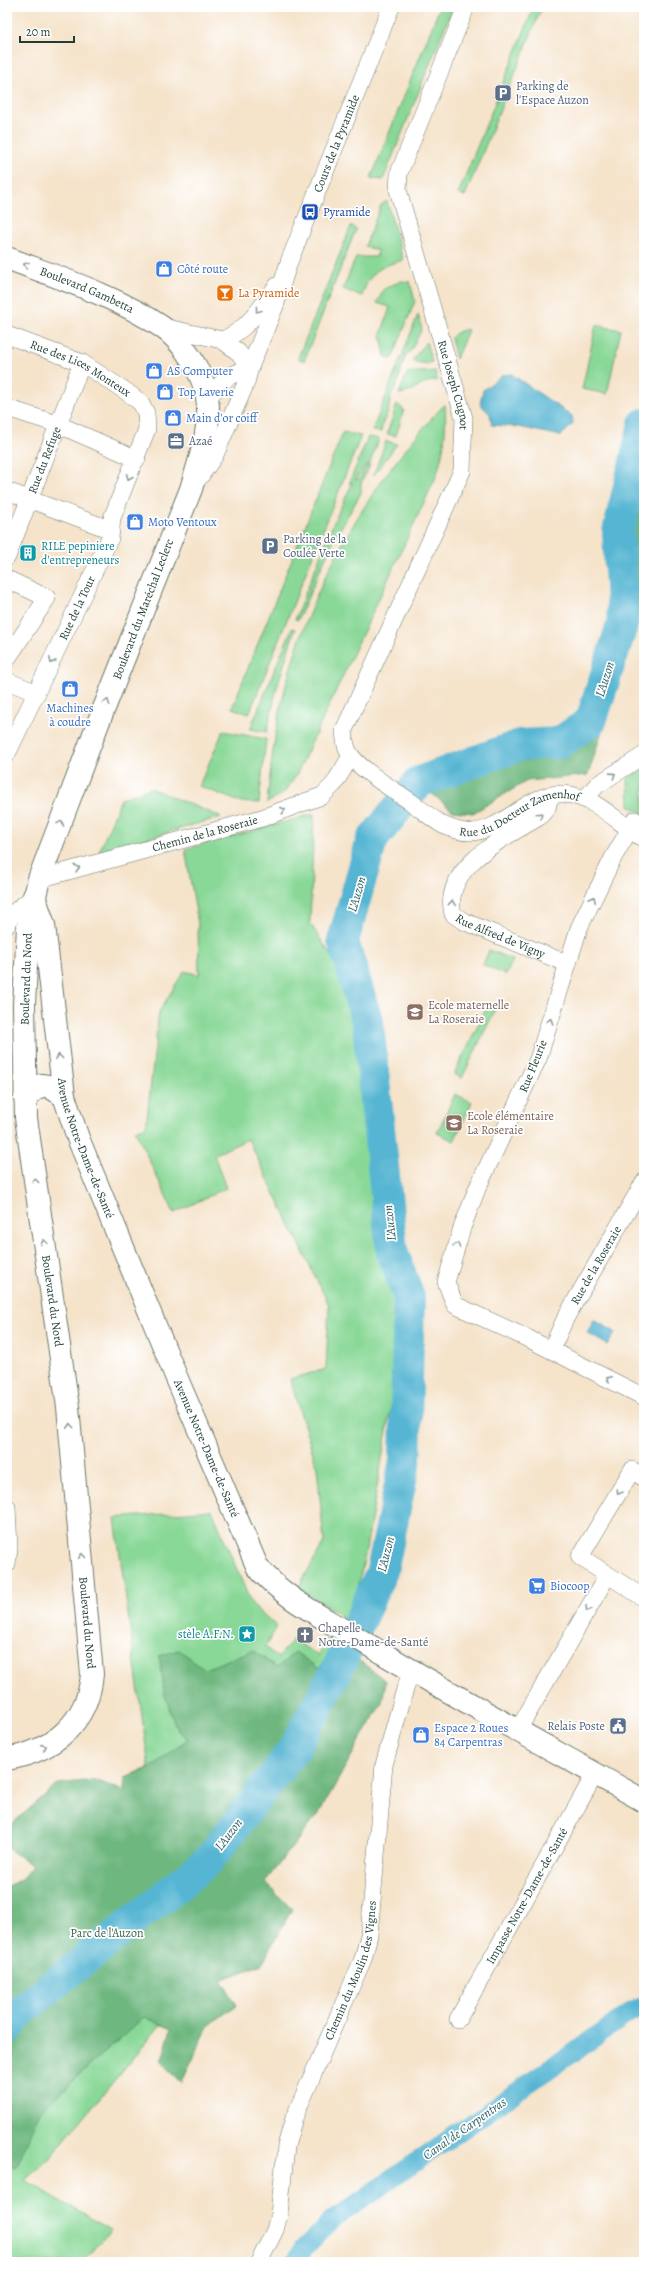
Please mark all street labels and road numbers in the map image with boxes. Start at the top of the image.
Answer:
street label: Cours de la Pyramide [310,92,363,195]
street label: Boulevard Gambetta [38,263,137,317]
street label: Rue des Lices Monteux [28,336,135,400]
street label: Rue Joseph Cugnot [434,338,472,430]
street label: Rue du Refuge [24,424,65,496]
street label: Boulevard du Maréchal Leclerc [109,536,177,682]
street label: Rue de la Tour [55,573,99,643]
street label: Rue du Docteur Zamenhof [458,786,584,840]
street label: Chemin de la Roseraie [150,812,260,856]
street label: Rue Alfred de Vigny [452,910,548,962]
street label: Boulevard du Nord [16,932,36,1025]
street label: Rue Fleurie [515,1037,551,1095]
street label: Avenue Notre-Dame-de-Santé [54,1076,118,1221]
street label: Rue de la Roseraie [567,1223,625,1308]
street label: Boulevard du Nord [38,1254,67,1348]
street label: Avenue Notre-Dame-de-Santé [170,1376,243,1520]
street label: Boulevard du Nord [75,1576,100,1670]
street label: Impasse Notre-Dame-de-Santé [482,1825,571,1967]
street label: Chemin du Moulin des Vignes [321,1900,380,2042]

